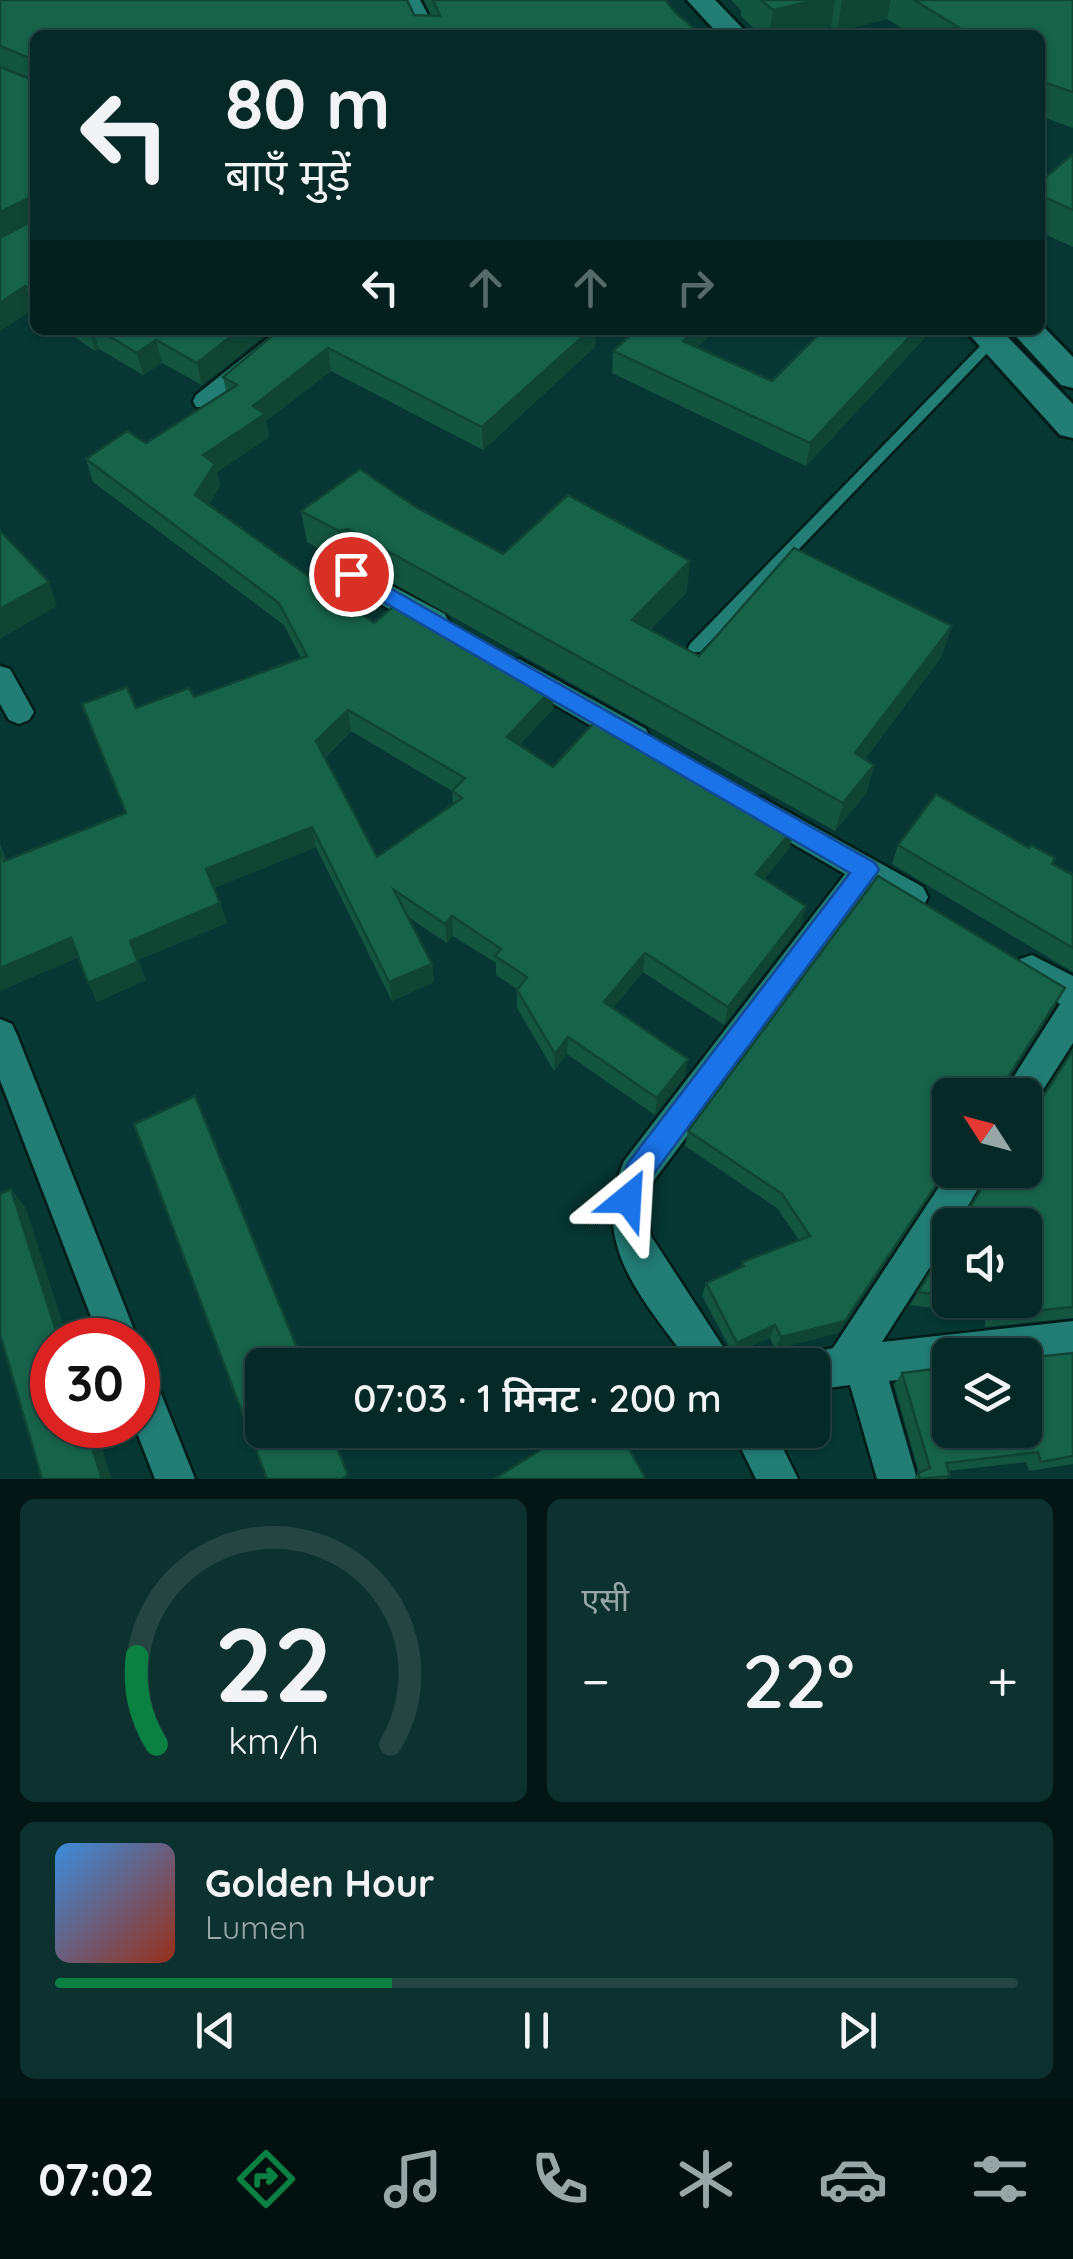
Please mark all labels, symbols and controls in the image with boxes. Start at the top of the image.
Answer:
text: 80 m [225,59,390,147]
icon: left [60,70,190,200]
text: बाएँ मुड़ें [225,146,351,202]
icon: left [353,260,408,315]
icon: ahead [458,260,513,315]
icon: ahead [563,260,618,315]
icon: right [668,260,723,315]
pin [309,532,394,617]
icon: arrive [324,547,379,602]
north arrow [932,1078,1042,1188]
map controls [932,1078,1042,1448]
position arrow [576,1147,680,1251]
button: sound [932,1208,1042,1318]
speed limit sign: 30 [30,1318,160,1448]
button: layers [932,1338,1042,1448]
text: 07:03 · 1 मिनट · 200 m [353,1374,722,1422]
text: एसी [582,1579,629,1619]
text: 22 [214,1598,332,1728]
text: 22° [742,1633,855,1727]
text: − [582,1646,610,1715]
text: + [987,1646,1018,1715]
text: km/h [228,1718,319,1763]
text: Golden Hour [205,1859,434,1907]
text: Lumen [205,1907,306,1947]
icon: previous [188,2003,243,2058]
icon: pause [509,2003,564,2058]
icon: next [830,2003,885,2058]
icon: directions [231,2144,301,2214]
icon: music [378,2144,448,2214]
icon: phone [525,2144,595,2214]
icon: climate [671,2144,741,2214]
icon: car [818,2144,888,2214]
icon: filters [965,2144,1035,2214]
text: 07:02 [38,2151,154,2207]

